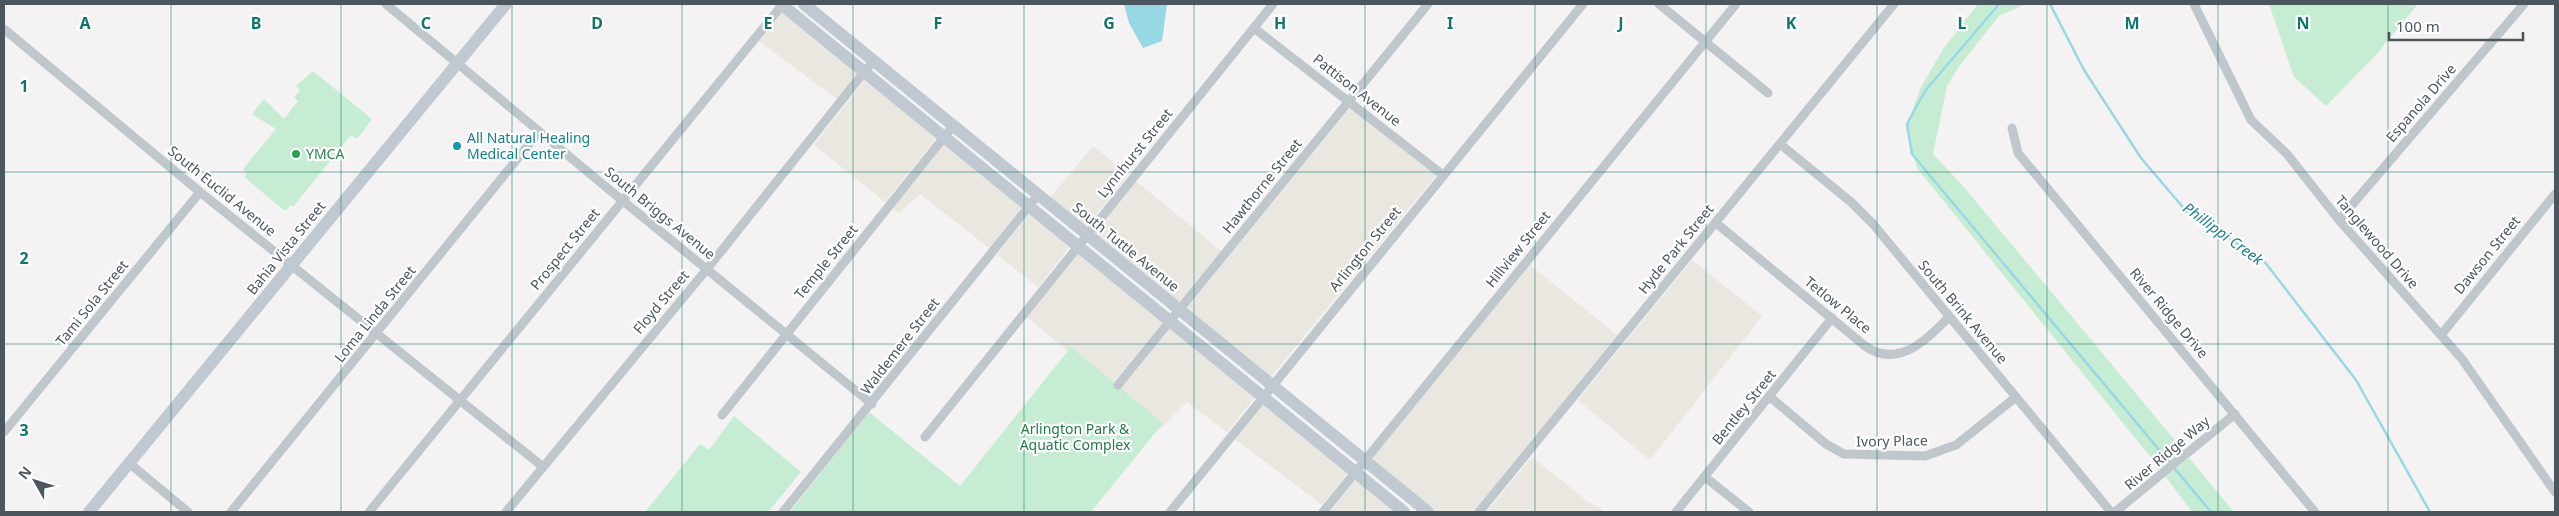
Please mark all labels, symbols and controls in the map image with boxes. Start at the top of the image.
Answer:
scale bar [2389,10,2523,42]
text: A [79,12,91,34]
text: B [251,12,261,34]
text: C [421,12,431,34]
text: D [591,12,603,34]
text: E [764,12,773,34]
text: F [934,12,942,34]
text: G [1103,12,1115,34]
text: H [1274,12,1286,34]
text: I [1447,12,1453,34]
text: J [1616,12,1624,34]
text: K [1786,12,1797,34]
text: L [1958,12,1967,34]
text: M [2124,12,2140,34]
text: N [2296,12,2310,34]
text: 100 m [2396,16,2440,36]
street label: Pattison Avenue [1309,49,1405,130]
street label: Espanola Drive [2381,59,2460,146]
text: 1 [19,75,29,97]
street label: Lynnhurst Street [1093,104,1176,201]
place label: All Natural Healing Medical Center [467,128,590,163]
street label: Hawthorne Street [1218,134,1306,237]
marker: All Natural Healing Medical Center [451,140,463,152]
street label: South Euclid Avenue [164,141,280,240]
place label: YMCA [306,144,344,163]
marker: YMCA [290,148,302,160]
street label: South Briggs Avenue [601,162,720,263]
street label: Tanglewood Drive [2332,191,2423,292]
street label: Bahia Vista Street [242,197,329,298]
water label: Phillippi Creek [2179,197,2268,269]
street label: South Tuttle Avenue [1069,198,1184,296]
street label: Hyde Park Street [1634,200,1718,297]
street label: Arlington Street [1324,202,1405,295]
street label: Prospect Street [526,204,604,294]
street label: Hillview Street [1481,206,1554,291]
street label: Dawson Street [2449,212,2524,298]
street label: Temple Street [790,220,862,303]
text: 2 [19,247,29,269]
street label: Tami Sola Street [51,256,132,350]
street label: South Brink Avenue [1914,256,2012,367]
street label: Loma Linda Street [330,261,419,366]
street label: River Ridge Drive [2126,264,2213,362]
street label: Floyd Street [628,266,693,337]
street label: Tetlow Place [1801,272,1876,337]
street label: Waldemere Street [856,293,943,398]
street label: Bentley Street [1707,365,1780,448]
street label: River Ridge Way [2120,411,2214,494]
text: 3 [19,419,29,441]
park label: Arlington Park & Aquatic Complex [1020,419,1131,454]
street label: Ivory Place [1856,430,1928,451]
north arrow [10,456,60,506]
text: N [14,462,35,483]

